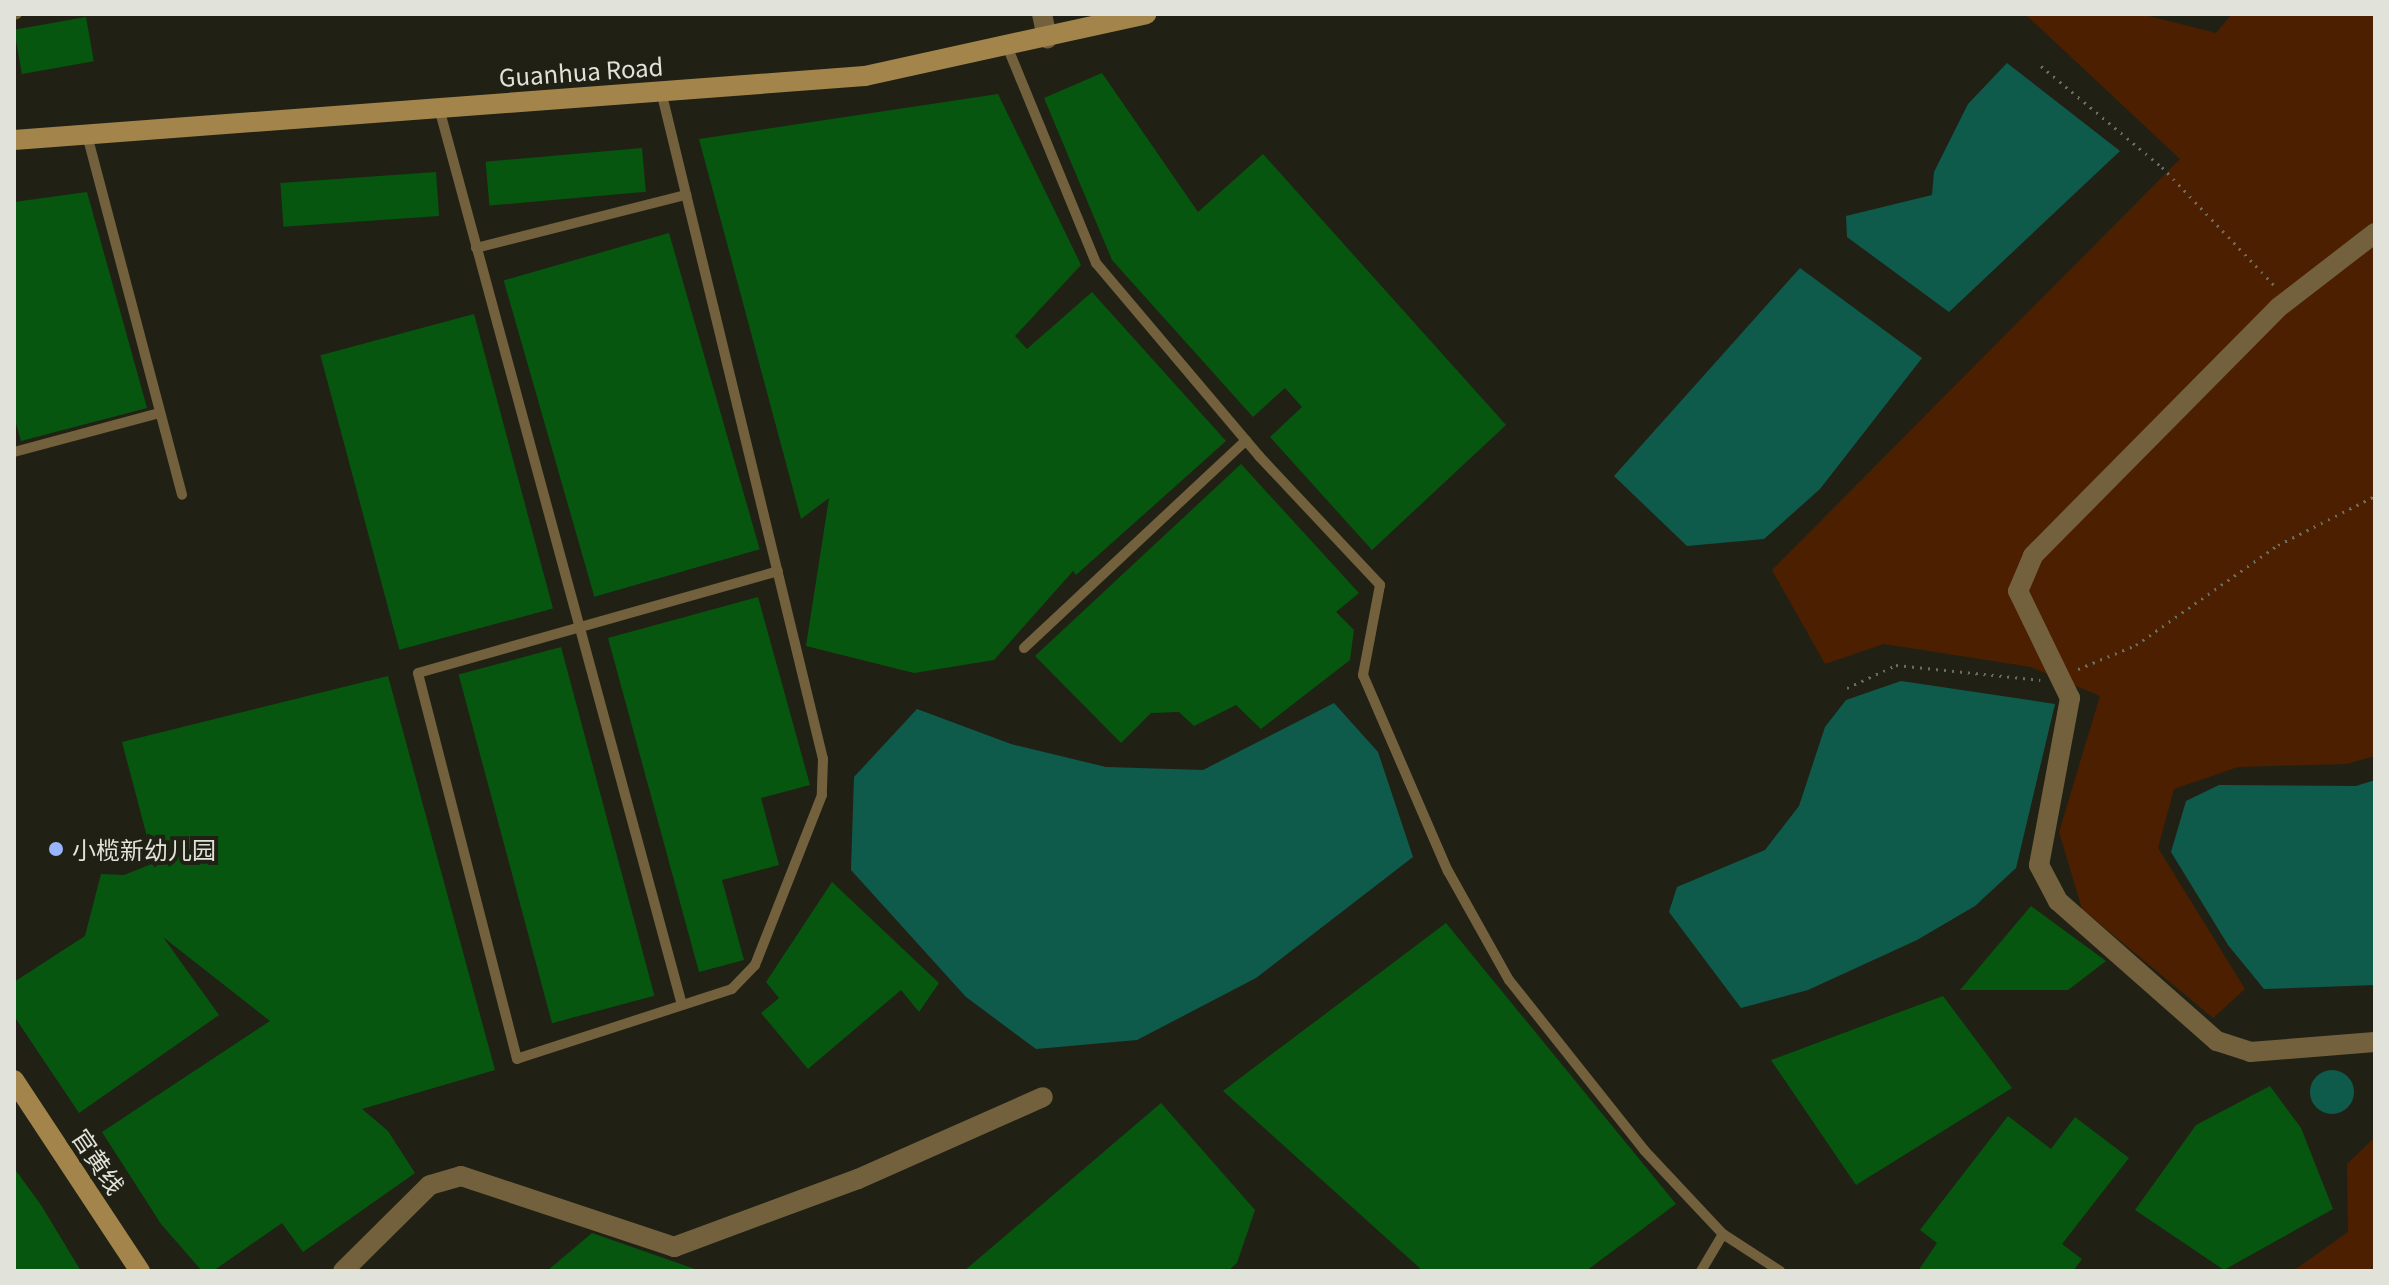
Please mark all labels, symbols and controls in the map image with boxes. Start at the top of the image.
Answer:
street label: Guanhua Road [498,51,664,91]
place label: 小榄新幼儿园 [72,835,216,863]
marker: 小榄新幼儿园 [47,840,65,858]
street label: 官黄线 [67,1123,131,1199]

